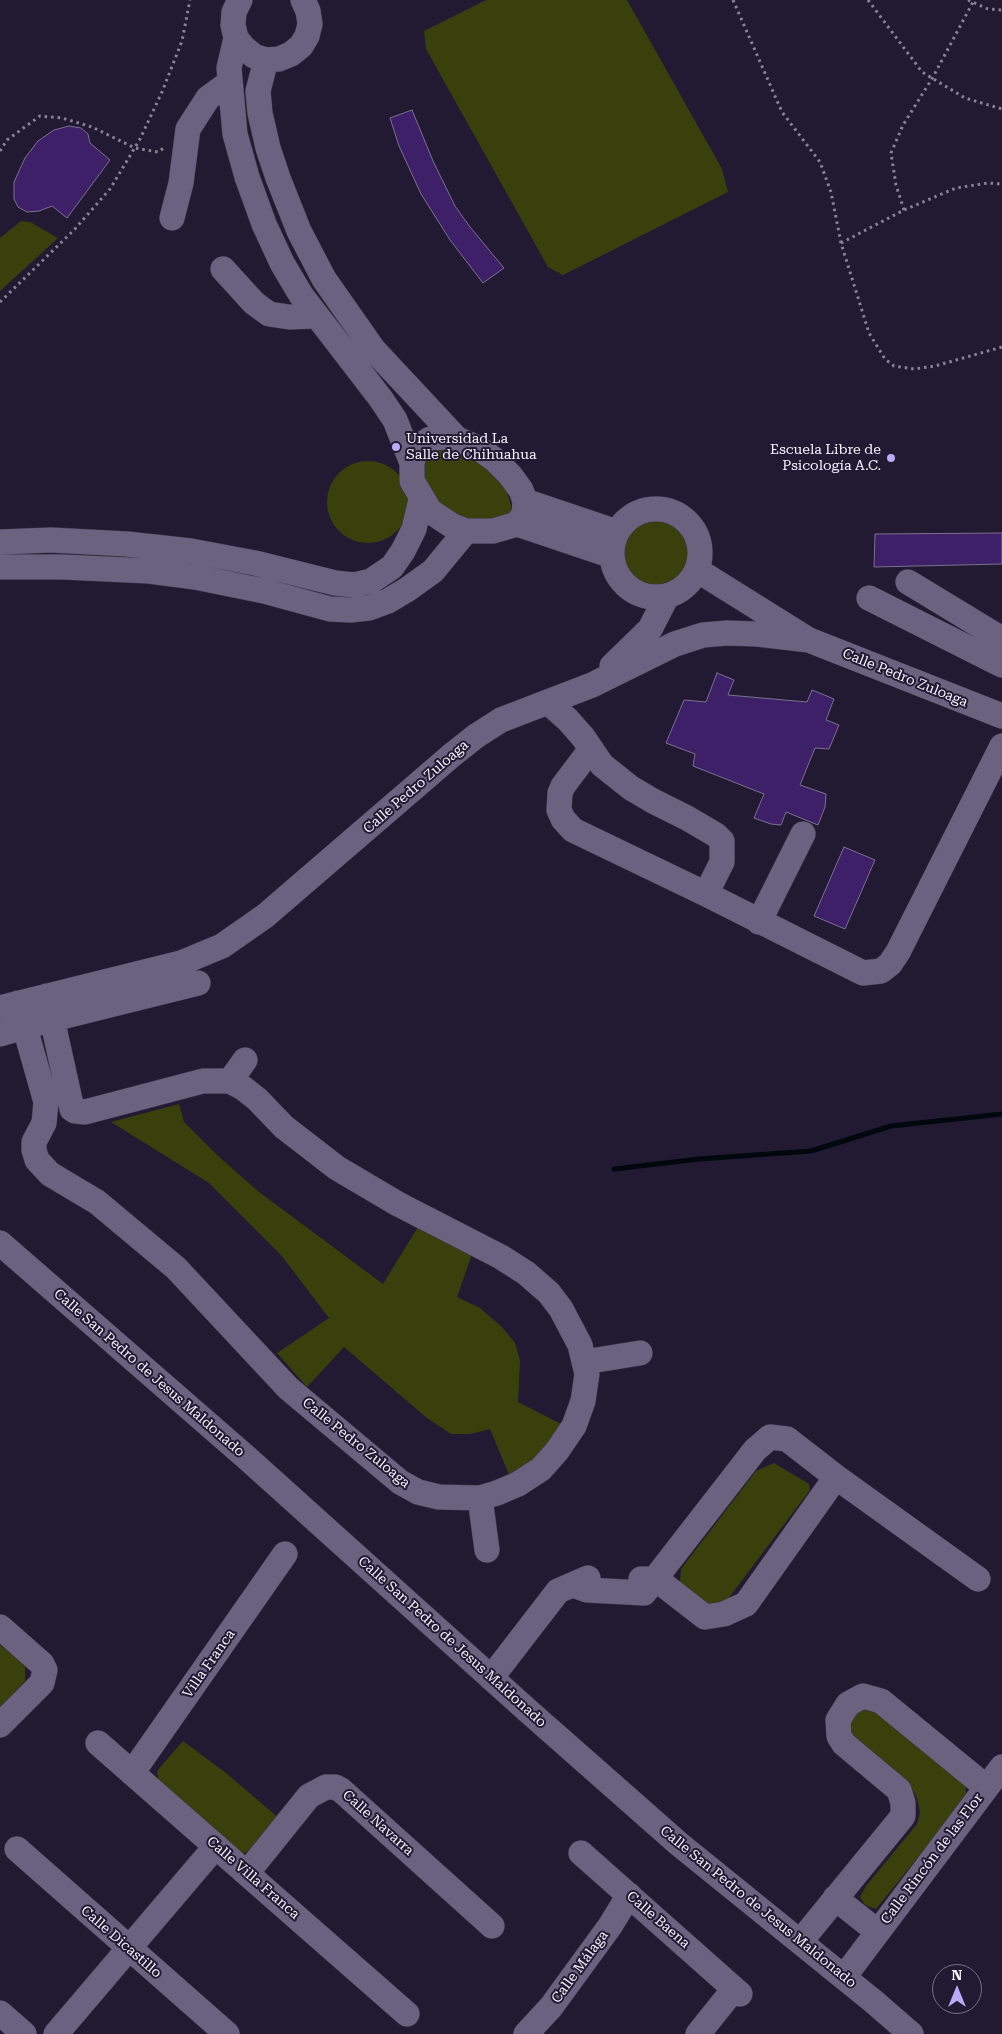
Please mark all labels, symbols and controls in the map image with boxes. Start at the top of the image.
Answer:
place label: Universidad La Salle de Chihuahua [406,431,536,464]
marker: Universidad La Salle de Chihuahua [390,441,402,453]
place label: Escuela Libre de Psicología A.C. [770,442,881,474]
marker: Escuela Libre de Psicología A.C. [885,452,897,464]
street label: Calle Pedro Zuloaga [840,645,970,711]
street label: Calle Pedro Zuloaga [360,737,472,837]
street label: Calle San Pedro de Jesus Maldonado [50,1285,248,1461]
street label: Calle Pedro Zuloaga [299,1394,413,1492]
street label: Calle San Pedro de Jesus Maldonado [354,1553,550,1731]
street label: Villa Franca [179,1626,239,1702]
street label: Calle Navarra [339,1787,417,1859]
street label: Calle Rincón de las Flor [877,1790,987,1928]
street label: Calle San Pedro de Jesus Maldonado [657,1823,859,1991]
street label: Calle Villa Franca [203,1833,303,1923]
street label: Calle Baena [623,1888,693,1952]
street label: Calle Dicastillo [77,1902,165,1982]
street label: Calle Málaga [548,1927,612,2007]
north arrow [932,1964,982,2014]
text: N [952,1967,962,1983]

